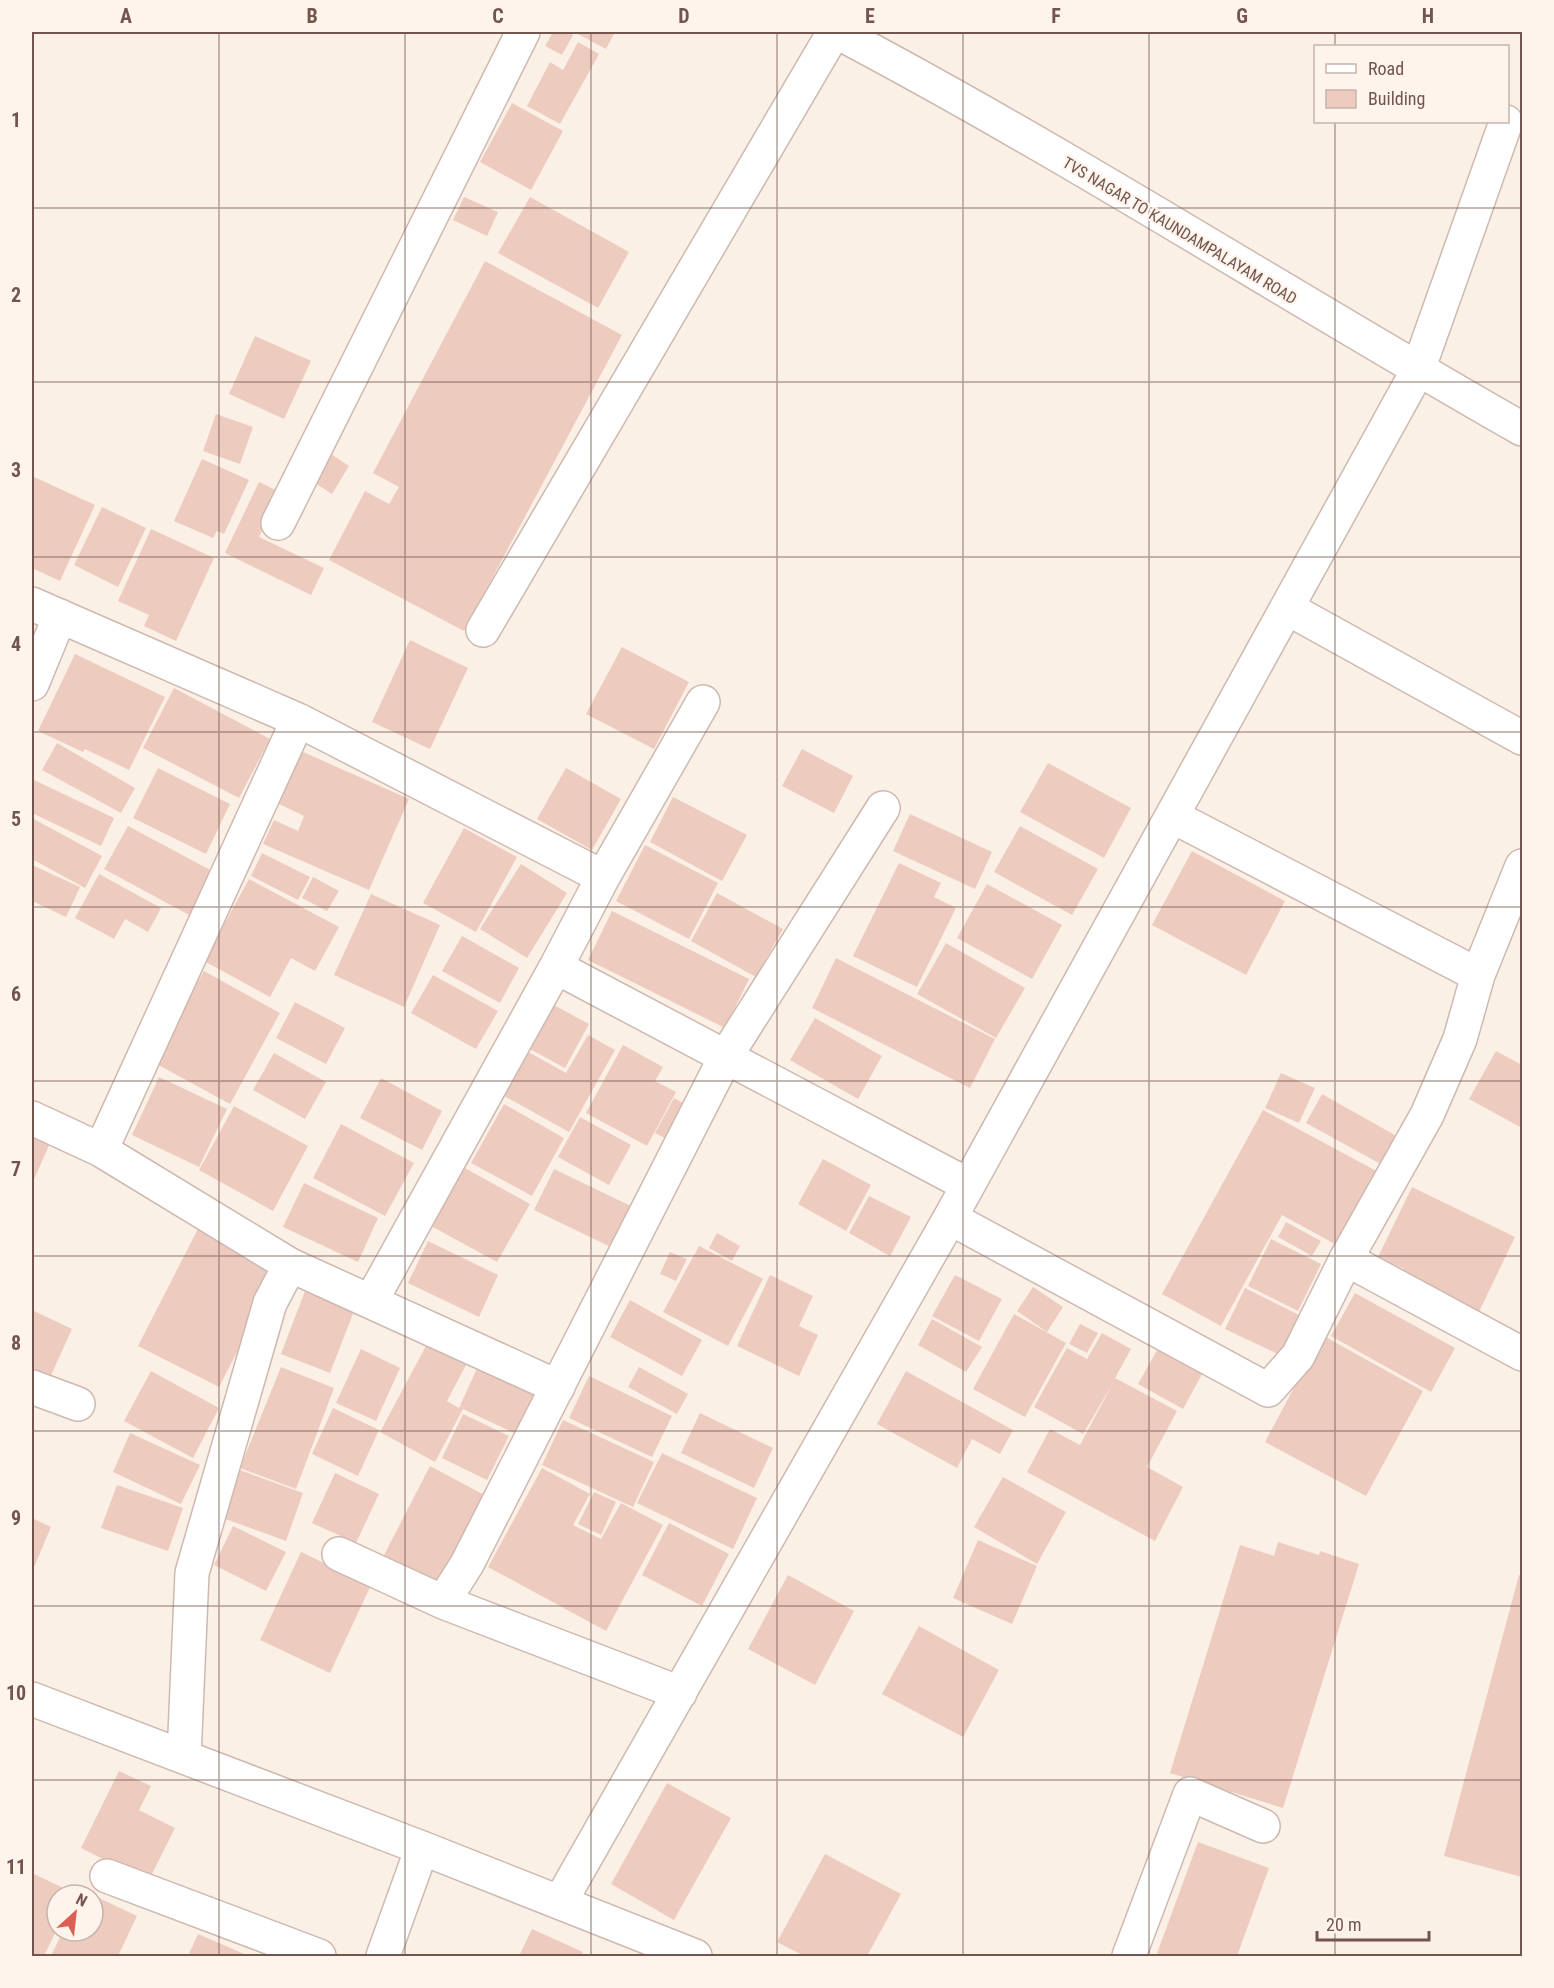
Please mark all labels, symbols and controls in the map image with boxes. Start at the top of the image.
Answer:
text: A [120,4,132,28]
text: B [306,4,318,28]
text: C [492,4,504,28]
text: D [678,4,690,28]
text: E [865,4,875,28]
text: F [1051,4,1061,28]
text: G [1236,4,1248,28]
text: H [1422,4,1434,28]
legend [1314,45,1509,123]
text: Road [1368,58,1404,79]
text: Building [1368,88,1425,109]
text: 1 [11,108,21,132]
street label: TVS NAGAR TO KAUNDAMPALAYAM ROAD [1059,153,1300,308]
text: 2 [11,283,21,307]
text: 3 [11,458,21,482]
text: 4 [11,632,21,656]
text: 5 [11,807,21,831]
text: 6 [11,982,21,1006]
text: 7 [11,1157,21,1181]
text: 8 [11,1331,21,1355]
text: 9 [11,1506,21,1530]
text: 10 [6,1681,26,1705]
text: 11 [6,1855,26,1879]
north arrow [45,1883,105,1943]
text: N [73,1889,90,1911]
scale bar [1317,1904,1430,1942]
text: 20 m [1326,1914,1361,1935]

